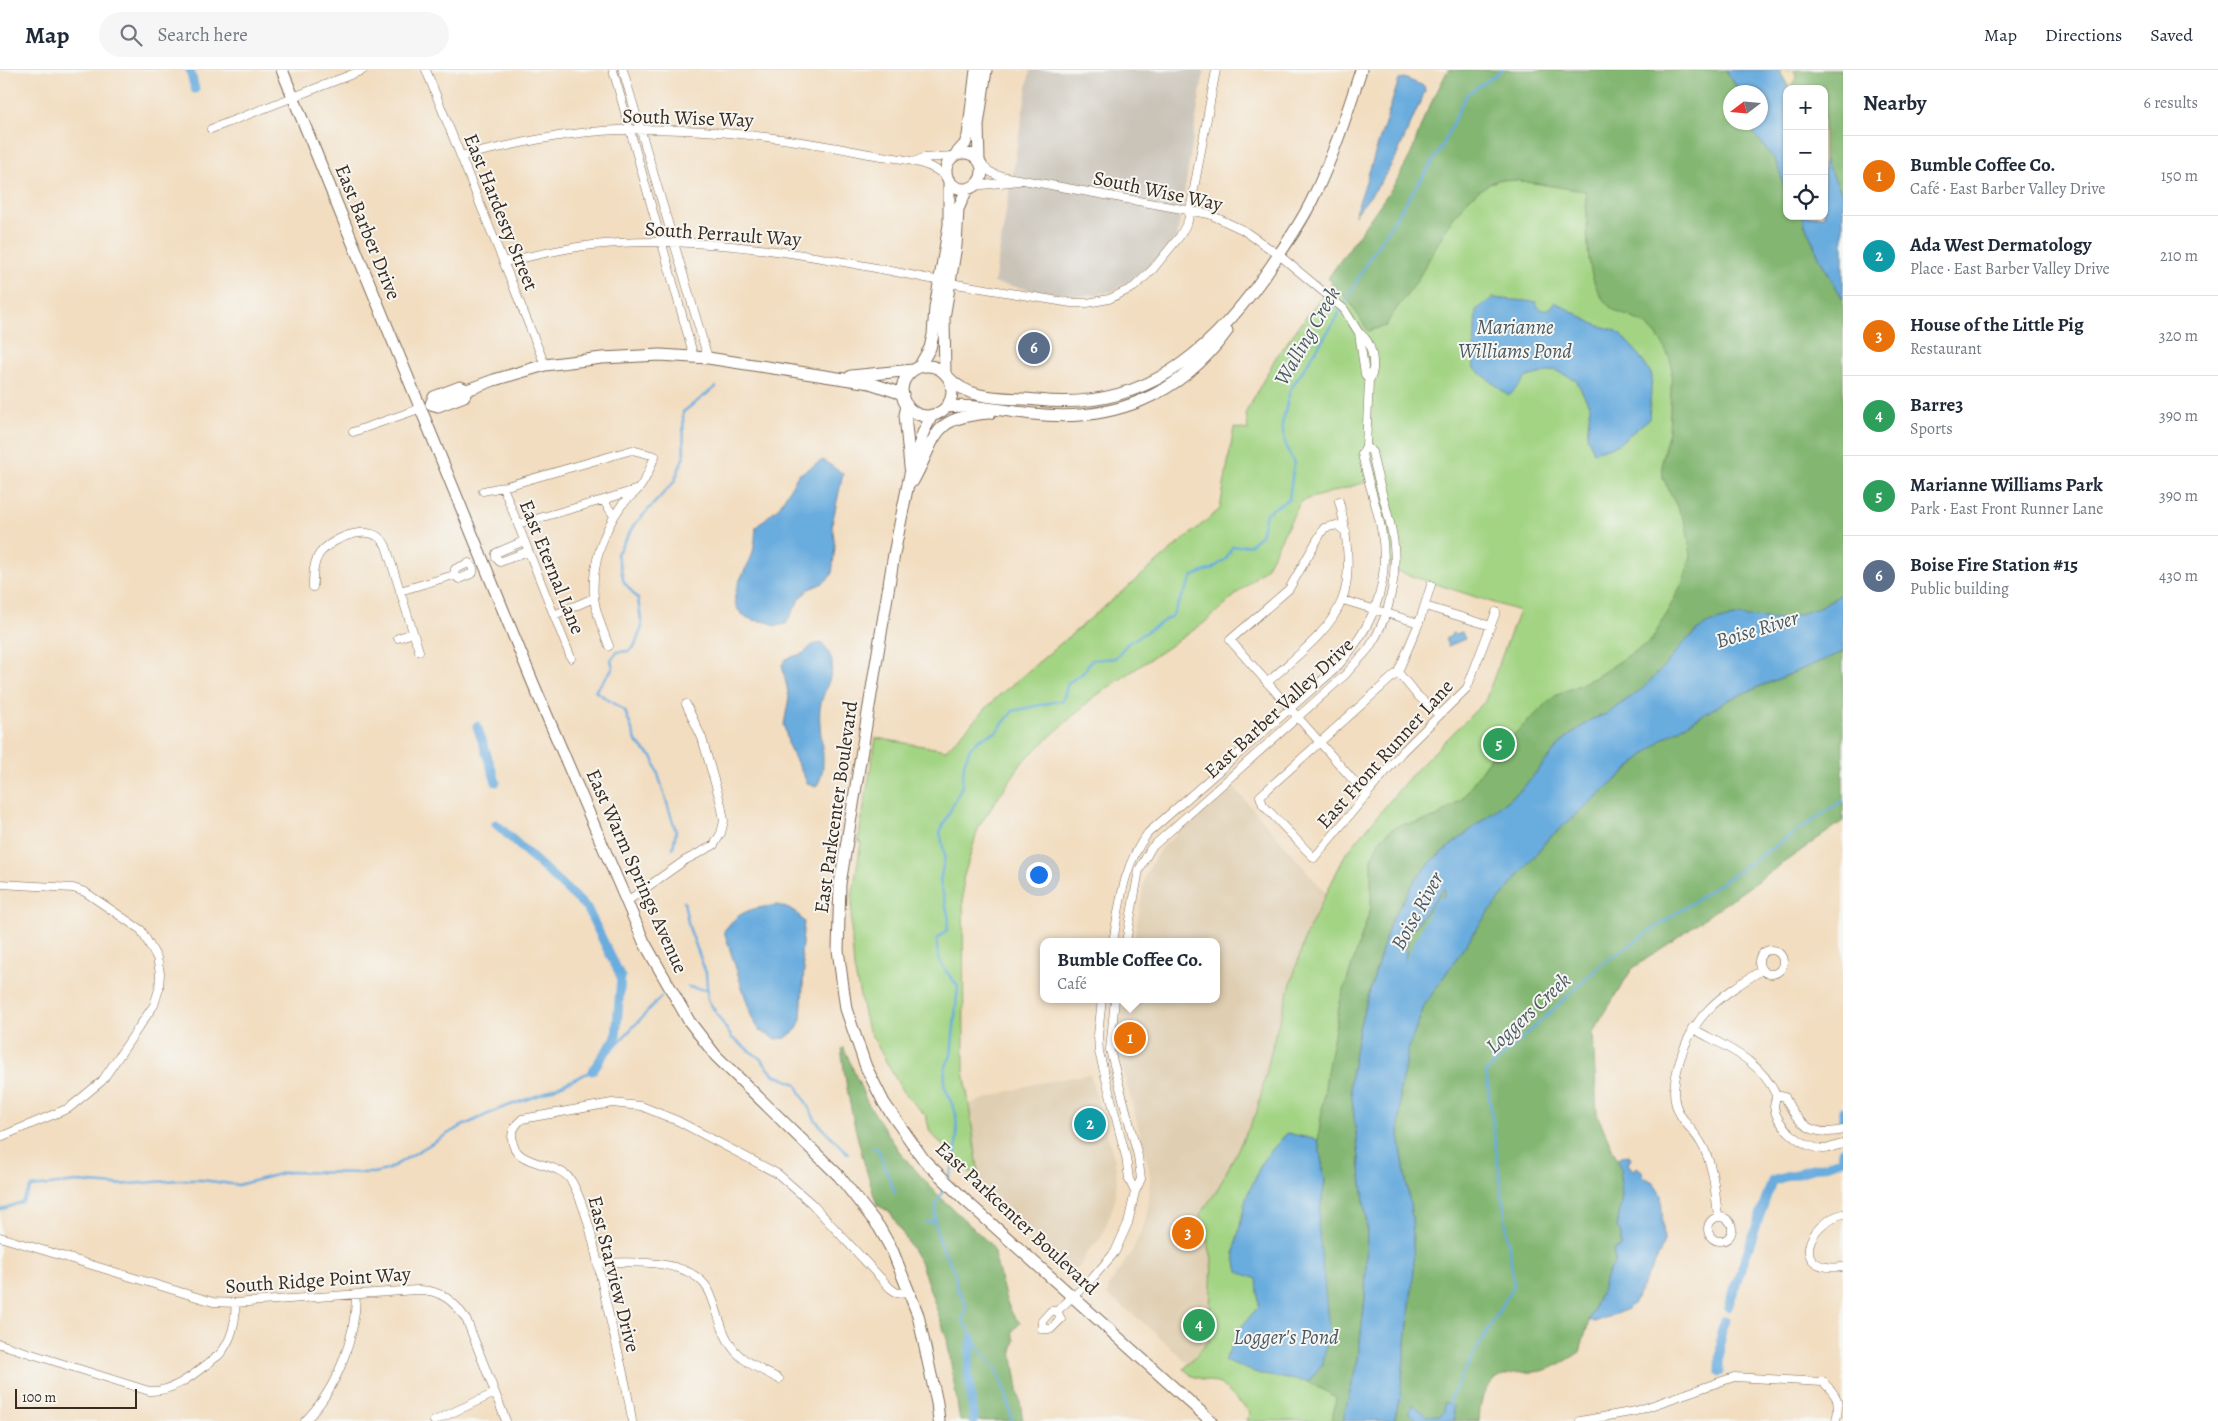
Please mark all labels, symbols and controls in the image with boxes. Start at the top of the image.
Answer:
search box [99,12,449,57]
text: Map [25,19,69,51]
icon: search [117,21,145,49]
text: Search here [157,22,248,48]
text: Map [1984,23,2017,47]
text: Directions [2045,23,2122,47]
text: Saved [2150,23,2193,47]
north arrow [1723,85,1768,130]
map controls [1783,85,1828,220]
button: + [1783,85,1828,130]
text: Nearby [1863,89,1926,117]
text: 6 results [2144,92,2198,114]
street label: South Wise Way [622,102,755,134]
street label: East Hardesty Street [457,129,545,295]
button: − [1783,130,1828,175]
text: Bumble Coffee Co. [1910,152,2055,178]
street label: East Barber Drive [329,160,407,304]
street label: South Wise Way [1091,164,1226,218]
text: 1 [1876,165,1882,187]
text: 150 m [2161,165,2198,187]
button: locate [1783,175,1828,220]
text: Café · East Barber Valley Drive [1910,178,2105,200]
street label: South Perrault Way [644,215,803,253]
text: Ada West Dermatology [1910,232,2092,258]
text: 2 [1875,245,1883,267]
text: 210 m [2160,245,2198,267]
text: Place · East Barber Valley Drive [1910,258,2110,280]
water label: Walling Creek [1267,281,1347,391]
text: House of the Little Pig [1910,312,2084,338]
water label: Marianne Williams Pond [1458,313,1572,365]
text: 3 [1876,325,1882,347]
text: 320 m [2159,325,2198,347]
pin: 6 [1018,329,1050,367]
text: Restaurant [1910,338,1982,360]
text: Barre3 [1910,392,1963,418]
text: 4 [1875,405,1883,427]
text: 390 m [2159,405,2198,427]
text: Sports [1910,418,1953,440]
text: Marianne Williams Park [1910,472,2103,498]
text: 5 [1876,485,1882,507]
text: 390 m [2159,485,2198,507]
street label: East Eternal Lane [513,496,591,638]
text: Park · East Front Runner Lane [1910,498,2104,520]
text: Boise Fire Station #15 [1910,552,2078,578]
text: 6 [1875,565,1883,587]
text: 430 m [2159,565,2198,587]
text: Public building [1910,578,2009,600]
water label: Boise River [1712,603,1802,655]
street label: East Barber Valley Drive [1198,631,1360,785]
street label: East Front Runner Lane [1311,673,1459,835]
street label: East Parkcenter Boulevard [808,699,864,915]
pin: 5 [1483,725,1515,763]
street label: East Warm Springs Avenue [580,765,694,977]
your location [1026,862,1052,888]
water label: Boise River [1384,866,1450,955]
popup [1040,938,1220,1003]
text: Bumble Coffee Co. [1057,947,1203,973]
water label: Loggers Creek [1480,966,1576,1060]
text: Café [1057,973,1087,995]
pin: 1 [1114,1019,1146,1057]
pin: 2 [1074,1105,1106,1143]
street label: East Parkcenter Boulevard [929,1135,1105,1301]
street label: East Starview Drive [582,1193,646,1355]
pin: 3 [1172,1214,1204,1252]
street label: South Ridge Point Way [224,1260,413,1300]
pin: 4 [1183,1306,1215,1344]
water label: Logger's Pond [1233,1323,1339,1351]
scale bar [15,1386,138,1409]
text: 100 m [22,1388,56,1407]

